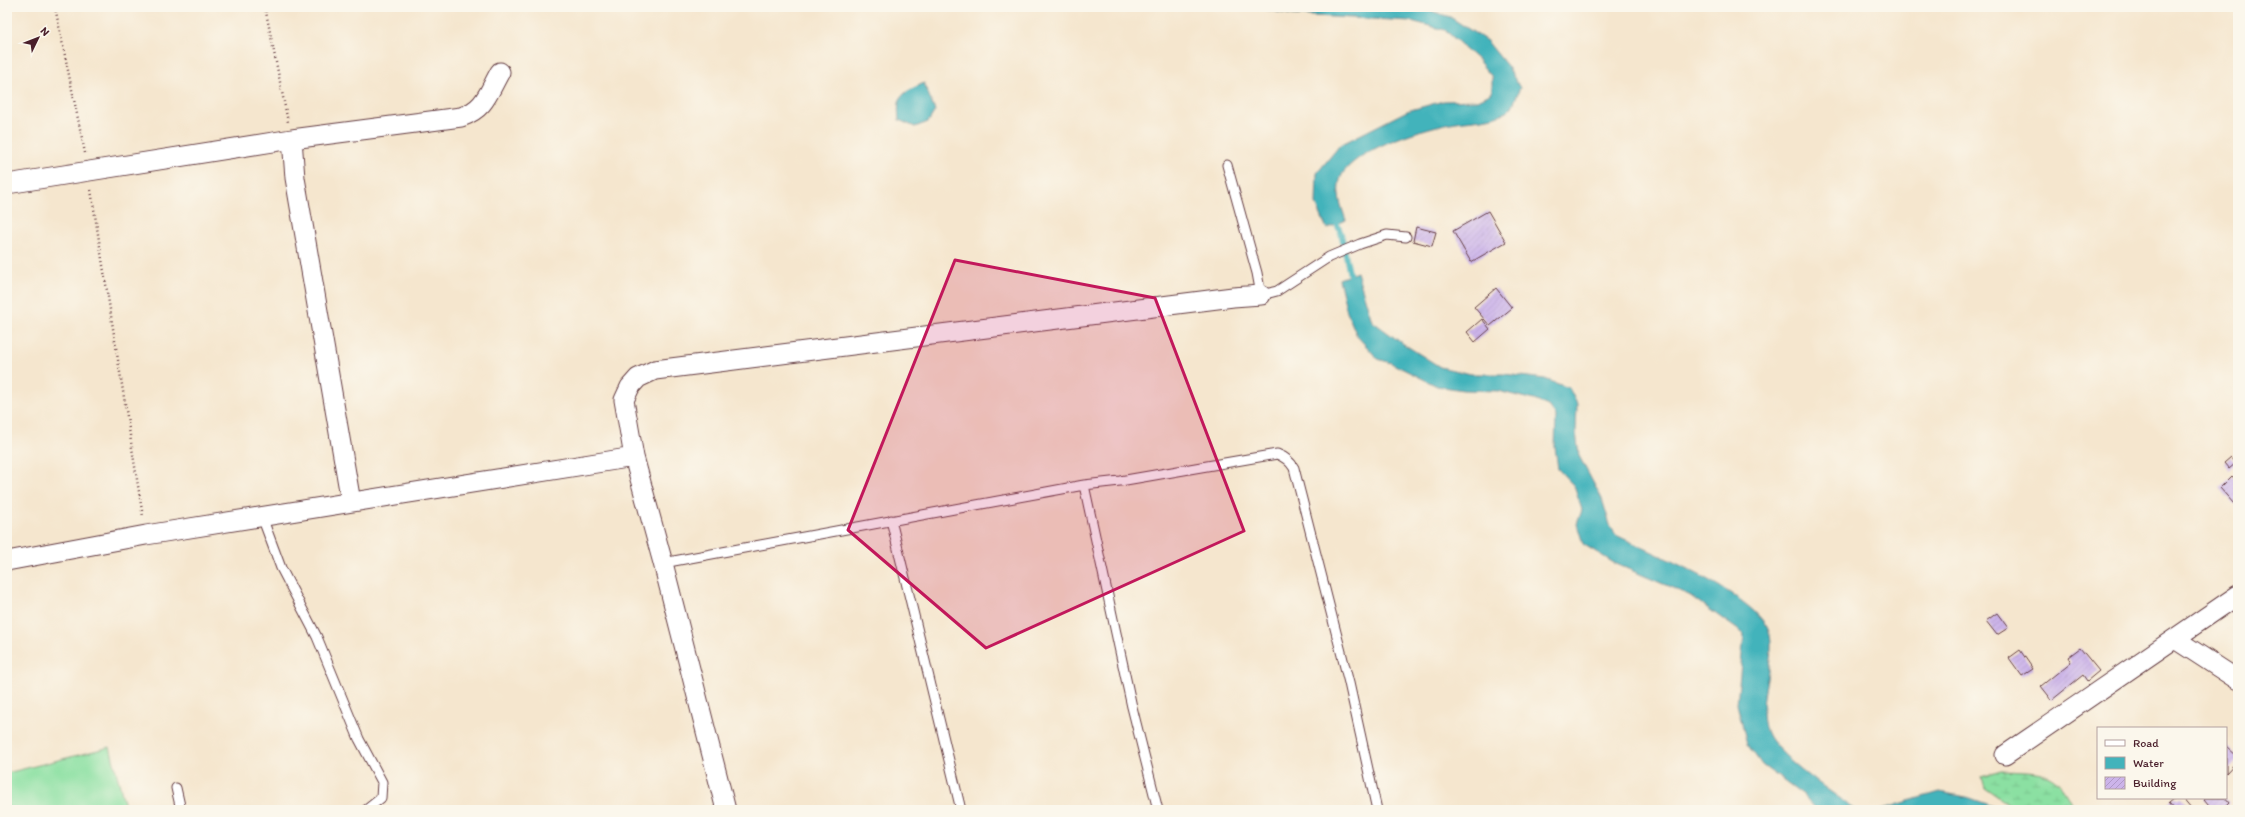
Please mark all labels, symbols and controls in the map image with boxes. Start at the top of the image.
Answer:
north arrow [18,18,58,58]
text: N [38,24,52,39]
legend [2097,727,2227,799]
text: Road [2133,736,2159,750]
text: Water [2133,756,2164,770]
text: Building [2133,776,2177,790]

